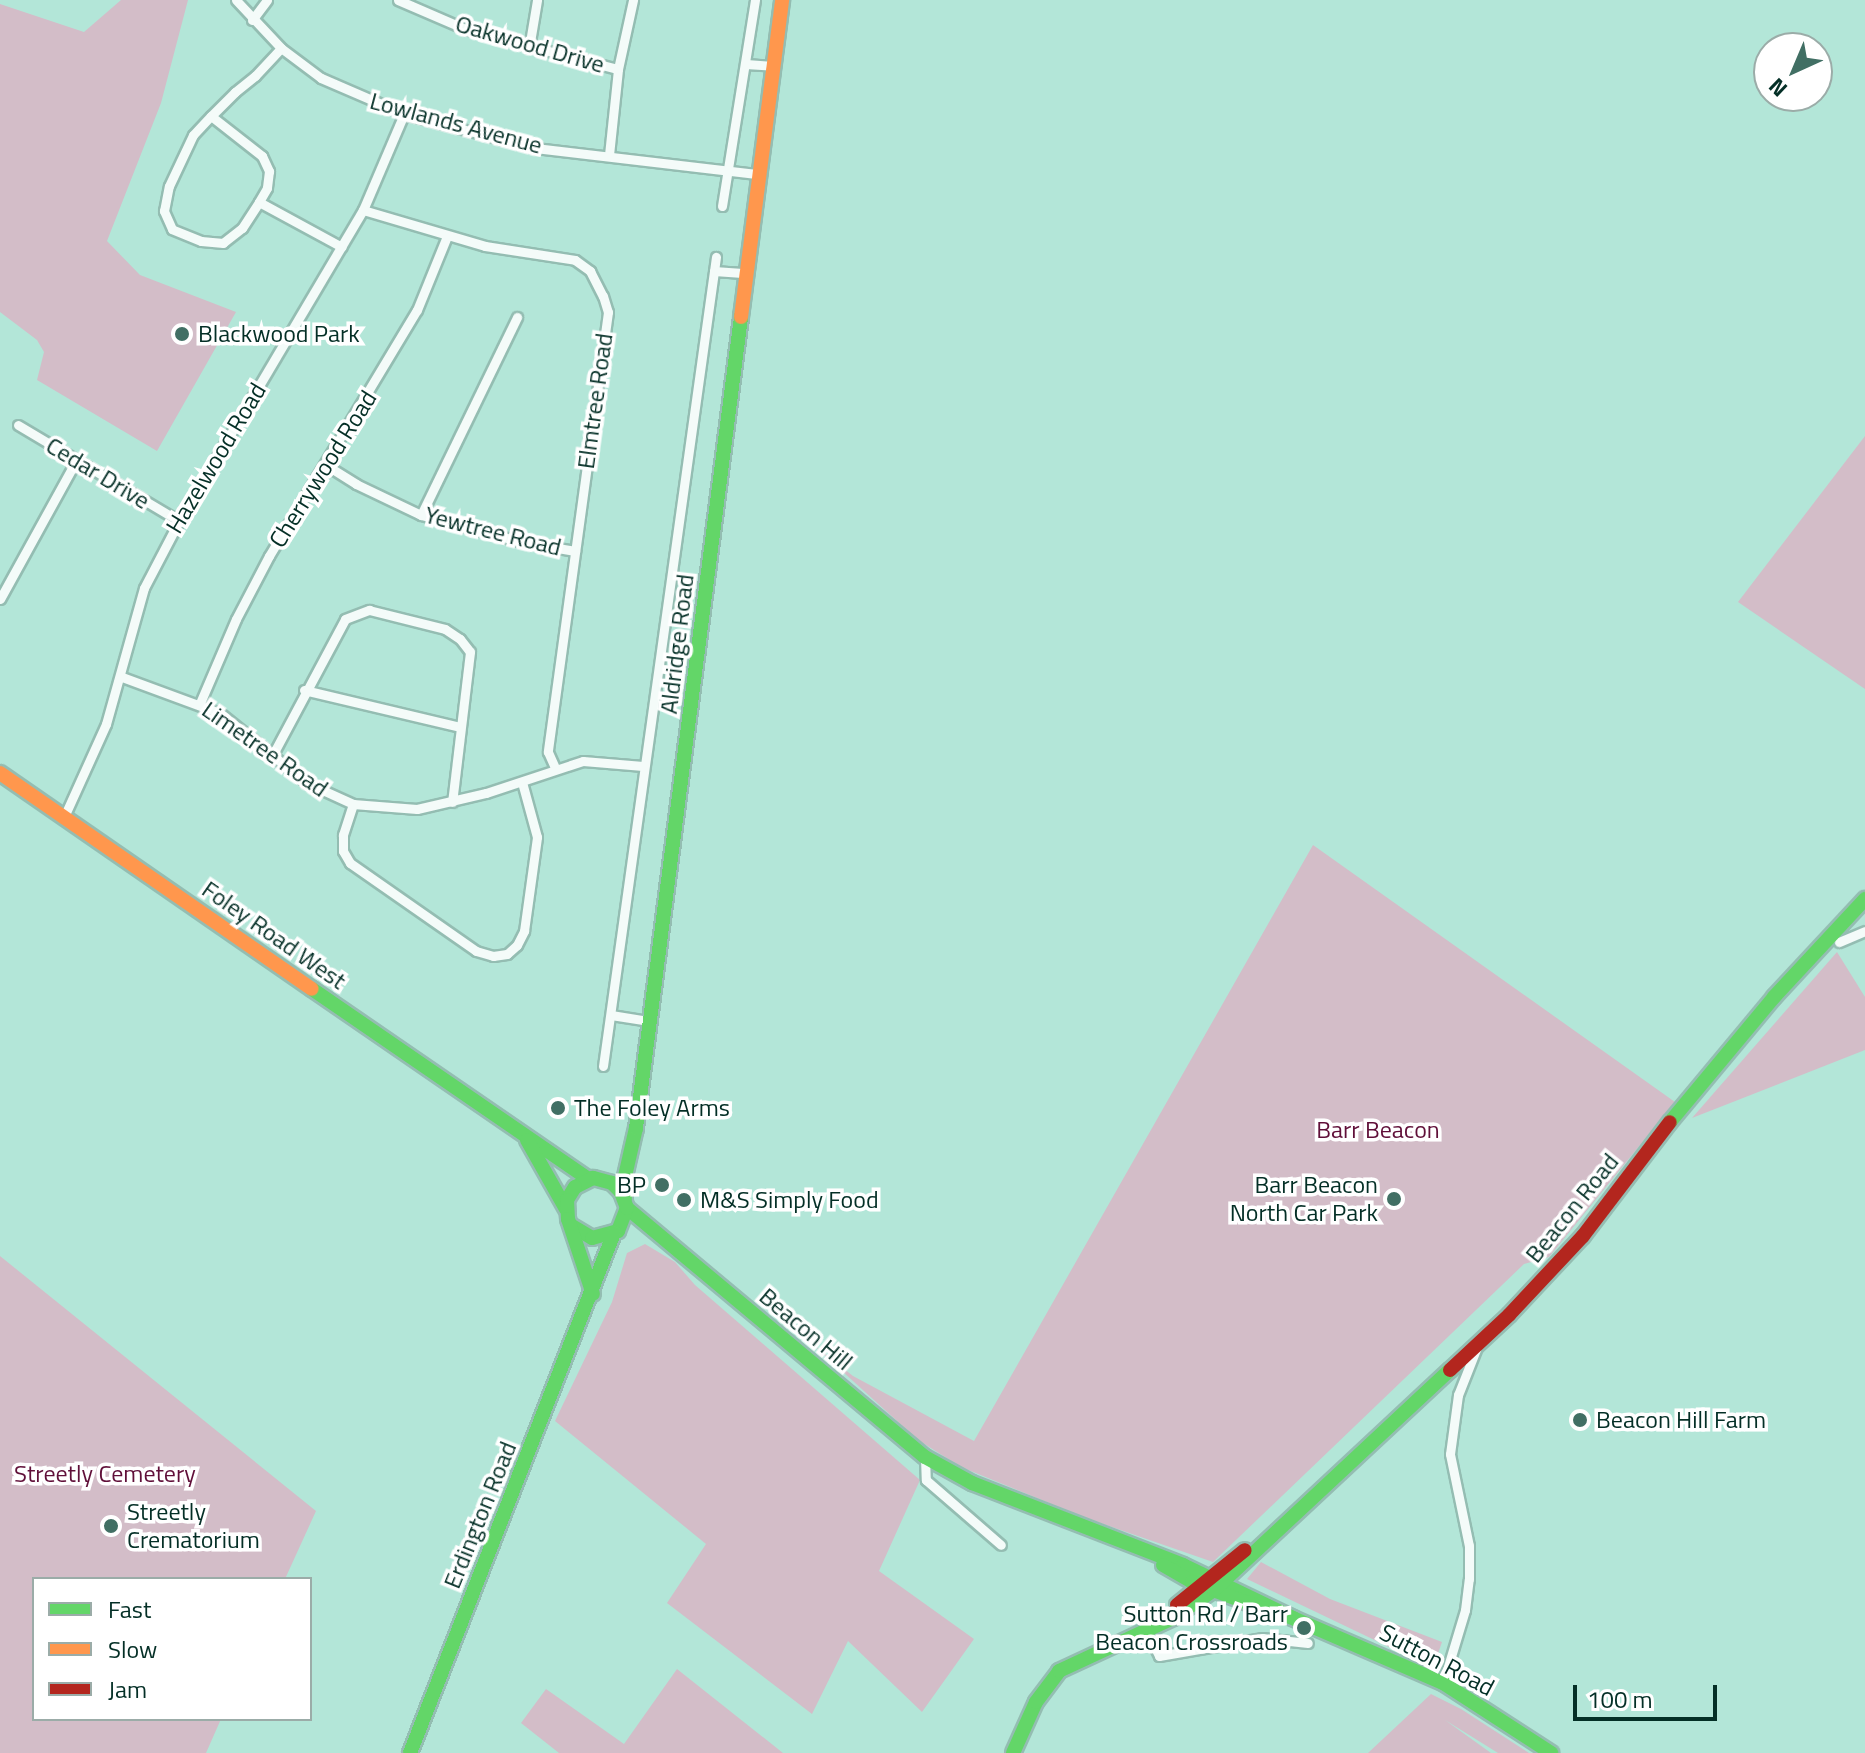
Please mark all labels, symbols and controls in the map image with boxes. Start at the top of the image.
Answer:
street label: Oakwood Drive [452,9,608,79]
north arrow [1753,32,1833,112]
text: N [1760,70,1795,105]
street label: Lowlands Avenue [367,86,545,160]
place label: Blackwood Park [198,320,360,348]
marker: Blackwood Park [173,325,191,343]
street label: Elmtree Road [571,331,619,471]
street label: Hazelwood Road [160,378,272,538]
street label: Cherrywood Road [263,385,383,553]
street label: Cedar Drive [41,431,155,515]
street label: Yewtree Road [422,500,564,562]
street label: Aldridge Road [654,573,700,715]
street label: Limetree Road [197,695,333,803]
street label: Foley Road West [197,875,351,995]
place label: The Foley Arms [574,1094,730,1122]
marker: The Foley Arms [549,1099,567,1117]
park label: Barr Beacon [1316,1116,1440,1144]
street label: Beacon Road [1519,1148,1625,1268]
place label: BP [617,1171,646,1199]
place label: Barr Beacon North Car Park [1230,1171,1378,1227]
marker: BP [653,1176,671,1194]
place label: M&S Simply Food [700,1186,879,1214]
marker: Barr Beacon North Car Park [1385,1190,1403,1208]
marker: M&S Simply Food [675,1191,693,1209]
street label: Beacon Hill [754,1282,858,1376]
place label: Beacon Hill Farm [1596,1406,1766,1434]
marker: Beacon Hill Farm [1571,1411,1589,1429]
street label: Erdington Road [437,1437,523,1593]
park label: Streetly Cemetery [14,1460,196,1488]
place label: Streetly Crematorium [127,1498,260,1554]
marker: Streetly Crematorium [102,1517,120,1535]
legend [32,1577,312,1721]
text: Fast [108,1591,151,1627]
place label: Sutton Rd / Barr Beacon Crossroads [1095,1600,1288,1656]
street label: Sutton Road [1375,1618,1499,1702]
marker: Sutton Rd / Barr Beacon Crossroads [1295,1619,1313,1637]
text: Slow [108,1631,157,1667]
scale bar [1577,1669,1721,1719]
text: Jam [108,1671,147,1707]
text: 100 m [1587,1681,1653,1717]

